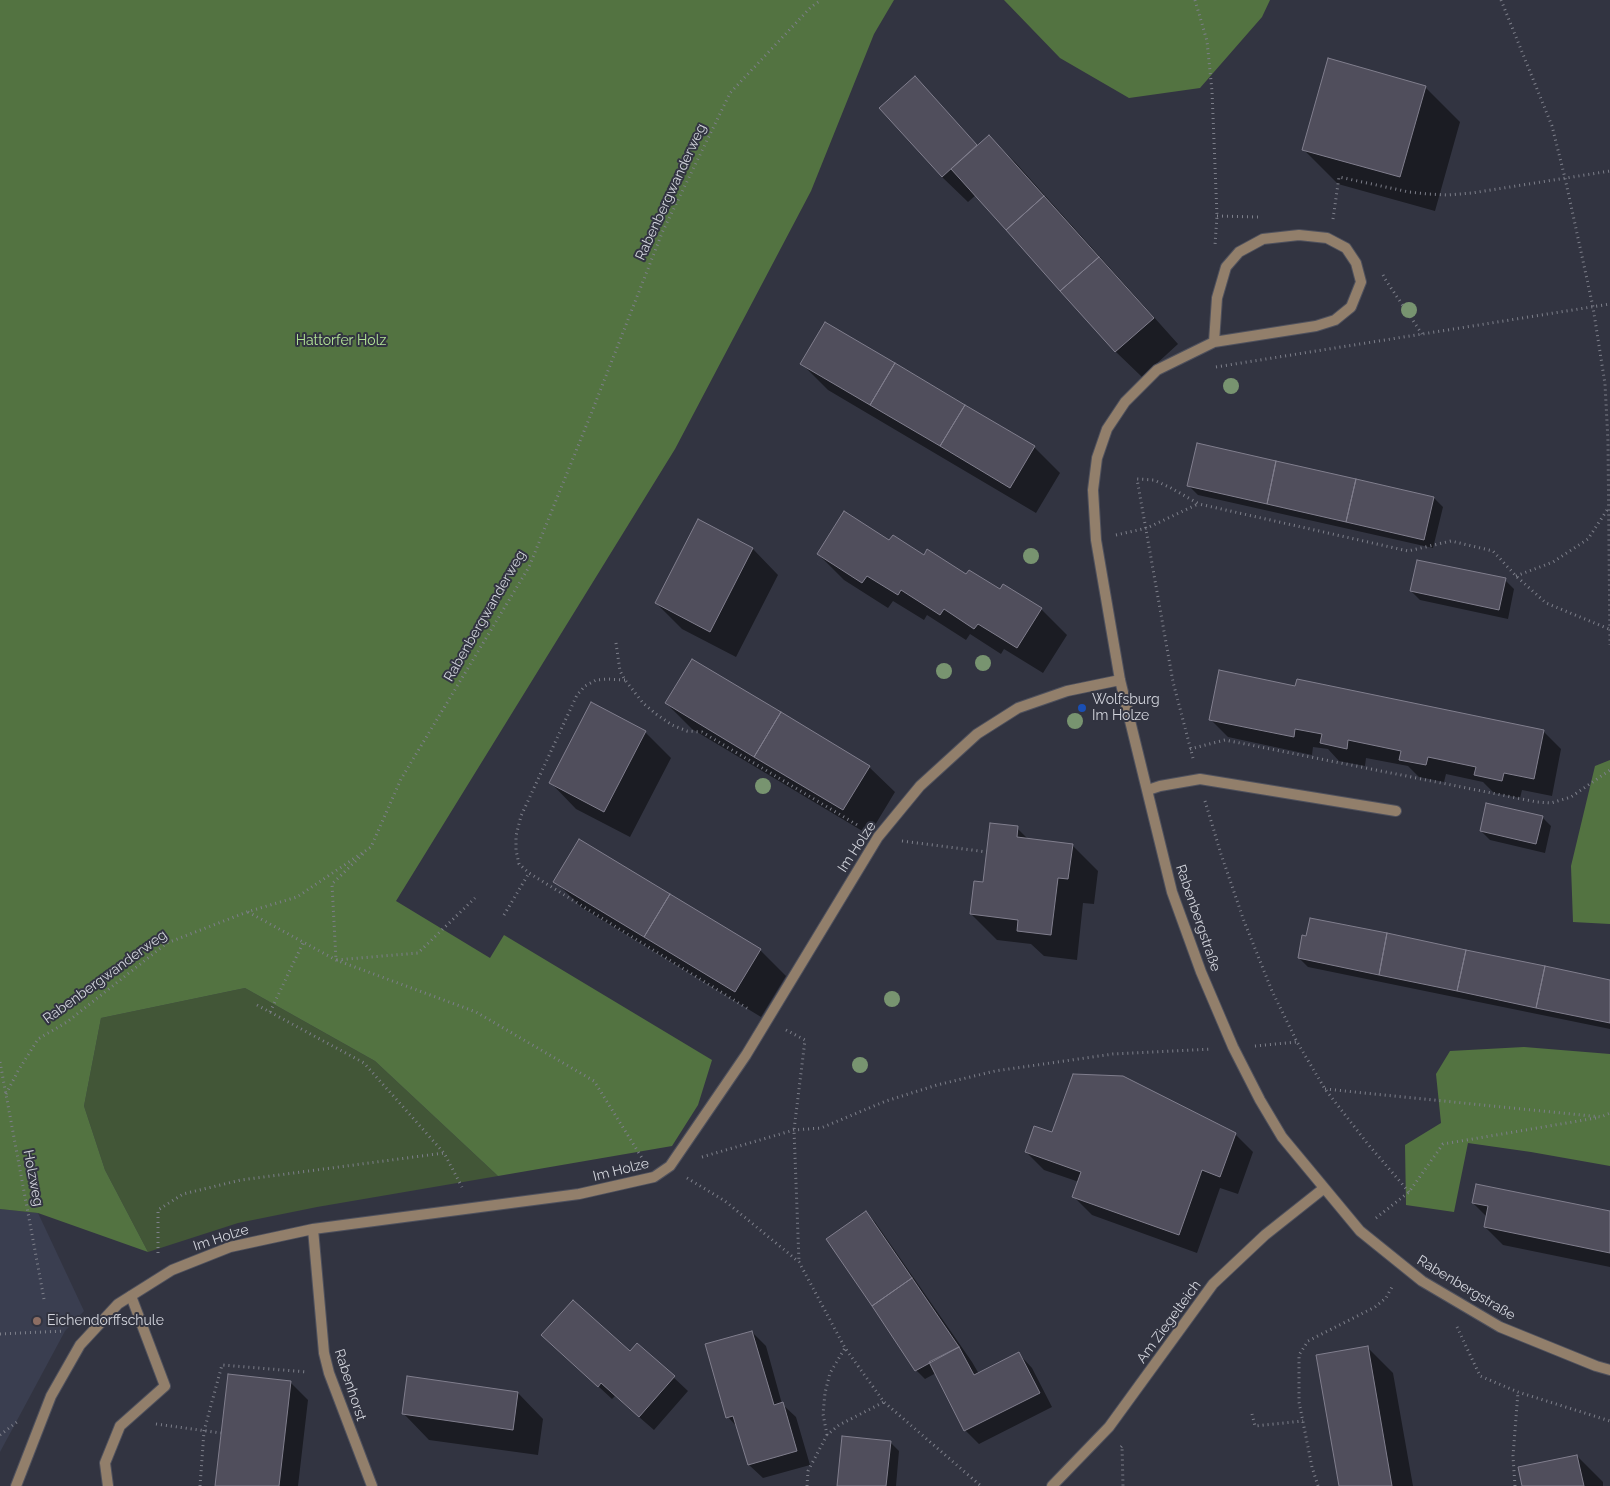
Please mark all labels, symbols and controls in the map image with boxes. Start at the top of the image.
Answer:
street label: Rabenbergwanderweg [632,121,710,263]
park label: Hattorfer Holz [296,333,386,349]
street label: Rabenbergwanderweg [441,547,529,685]
place label: Wolfsburg Im Holze [1092,692,1160,724]
marker: Wolfsburg Im Holze [1076,702,1088,714]
street label: Im Holze [834,818,880,876]
street label: Rabenbergstraße [1172,862,1224,974]
street label: Rabenbergwanderweg [40,926,170,1028]
street label: Holzweg [19,1148,47,1208]
street label: Im Holze [591,1155,651,1185]
street label: Im Holze [191,1221,251,1255]
street label: Rabenbergstraße [1414,1252,1518,1324]
street label: Am Ziegelteich [1133,1277,1205,1367]
place label: Eichendorffschule [47,1313,164,1329]
marker: Eichendorffschule [31,1315,43,1327]
street label: Rabenhorst [330,1347,370,1423]

